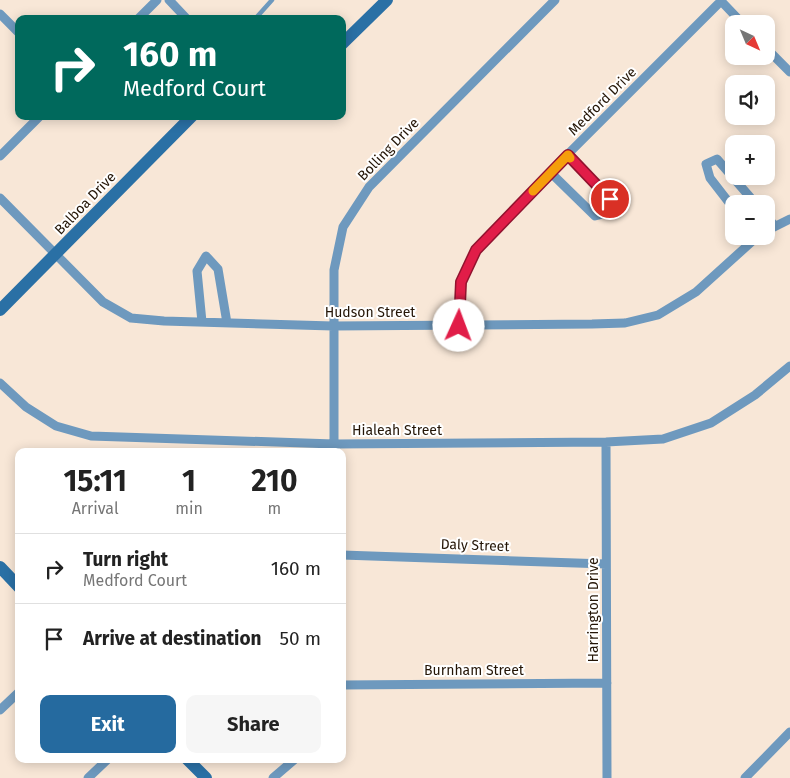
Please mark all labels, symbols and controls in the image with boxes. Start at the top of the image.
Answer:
north arrow [725,15,775,65]
map controls [725,15,775,245]
text: 160 m [123,33,217,75]
icon: right [40,35,105,100]
street label: Medford Drive [565,64,640,139]
text: Medford Court [123,75,266,102]
button: sound [725,75,775,125]
street label: Bolling Drive [354,114,423,184]
button: + [725,135,775,185]
street label: Balboa Drive [51,168,119,238]
pin [589,178,631,220]
icon: arrive [596,185,624,213]
button: − [725,195,775,245]
position arrow [432,299,484,351]
street label: Hudson Street [325,304,416,321]
street label: Hialeah Street [352,422,443,439]
text: 15:11 [63,463,127,499]
text: 1 [182,463,196,499]
text: 210 [251,463,298,499]
text: Arrival [72,499,119,518]
text: min [175,499,203,518]
text: m [268,499,281,518]
street label: Daly Street [440,536,511,555]
text: Turn right [83,548,168,571]
icon: right [40,555,68,583]
text: 160 m [271,557,321,580]
street label: Harrington Drive [585,557,602,663]
text: Medford Court [83,571,187,590]
icon: arrive [40,625,68,653]
text: Arrive at destination [83,627,262,650]
text: 50 m [280,627,321,650]
street label: Burnham Street [424,662,525,679]
button: Exit [40,695,176,753]
button: Share [186,695,321,753]

